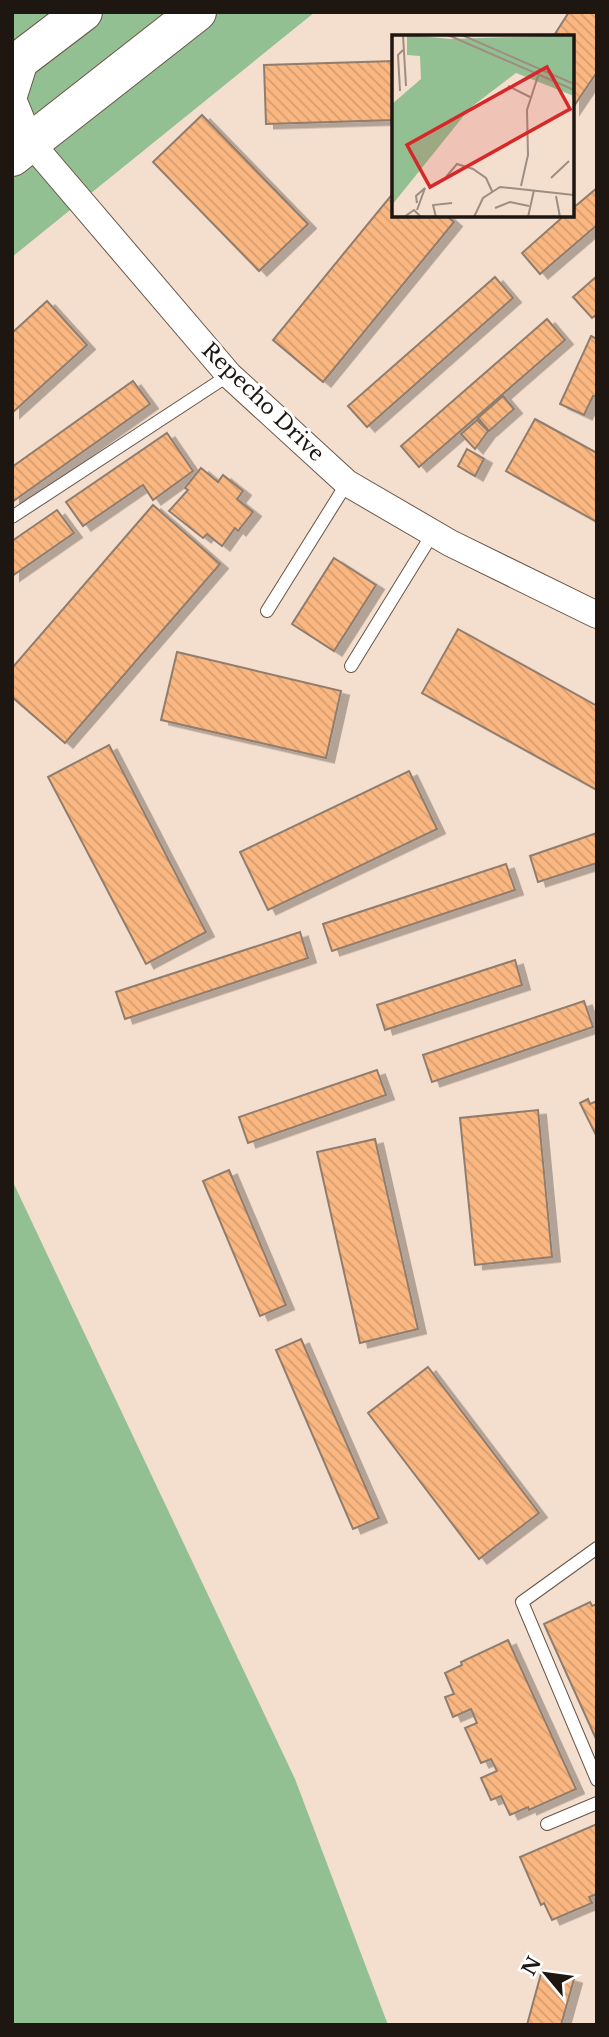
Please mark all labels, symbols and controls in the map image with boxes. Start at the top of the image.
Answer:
inset map [392,35,574,217]
street label: Repecho Drive [196,337,330,467]
north arrow [511,1939,581,2009]
text: N [517,1952,546,1979]

